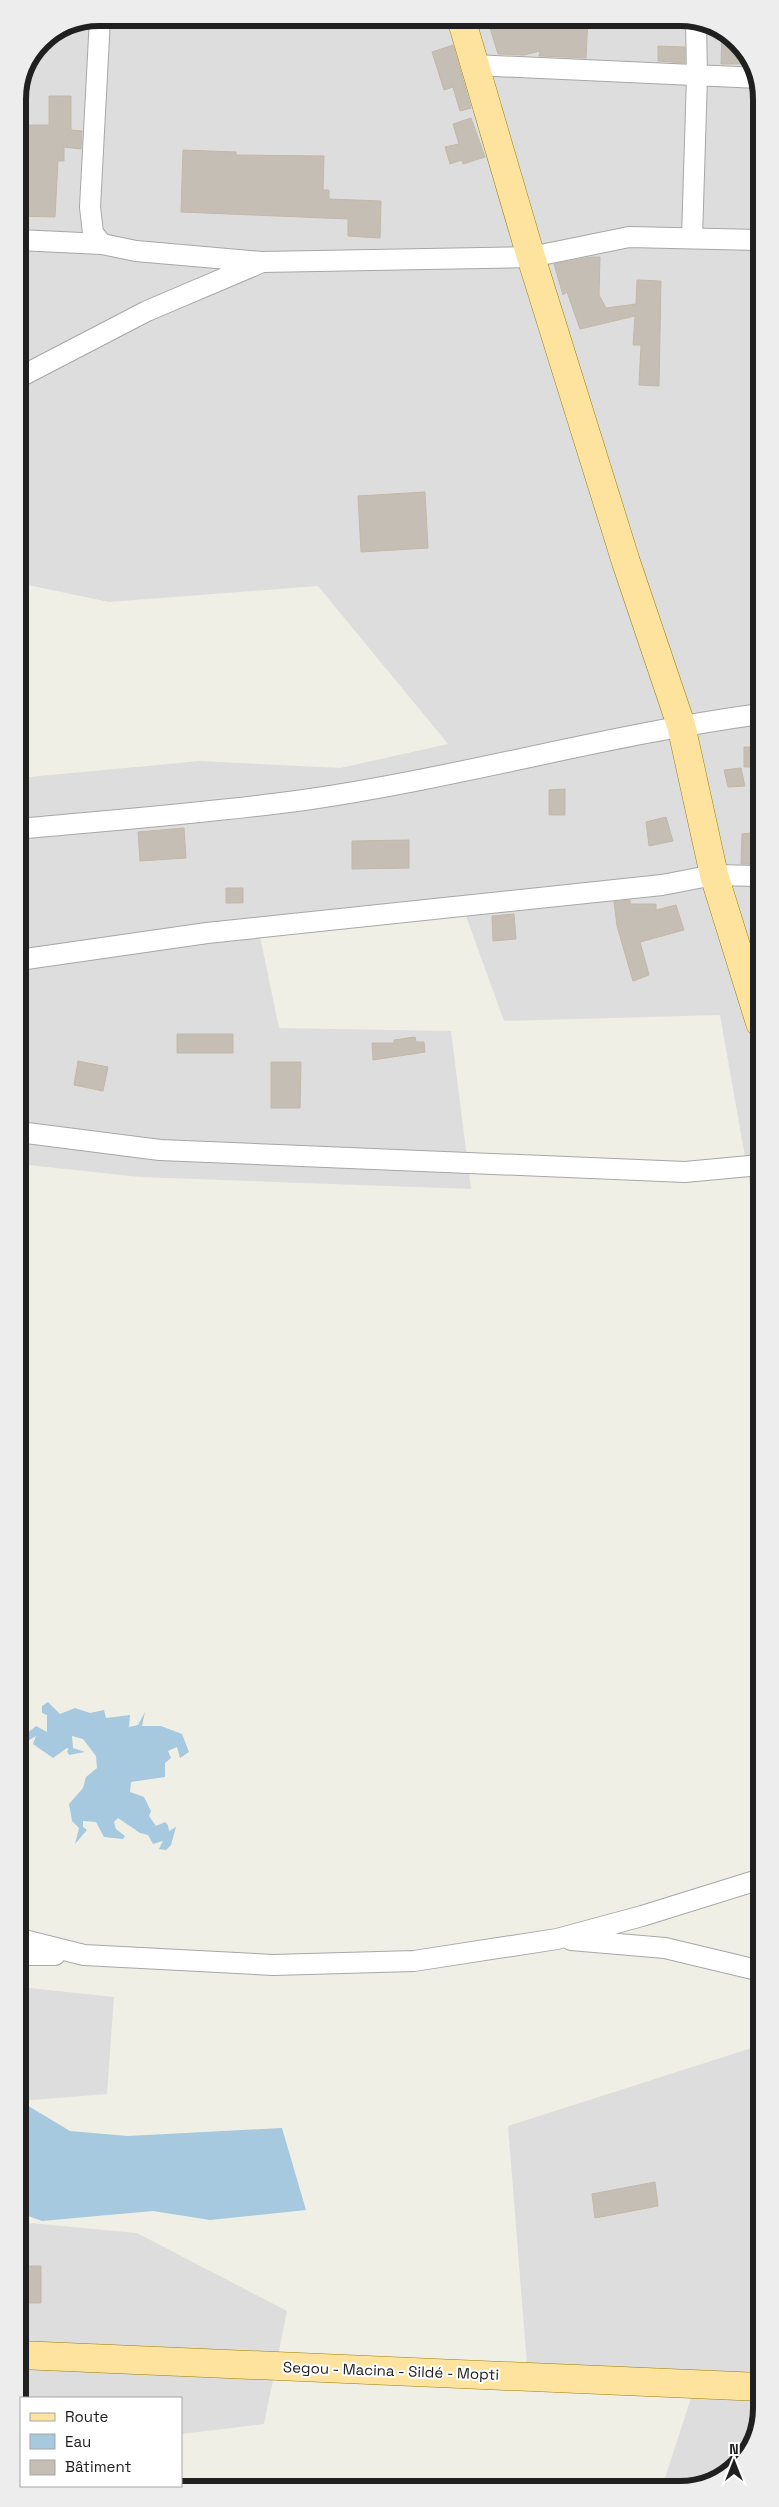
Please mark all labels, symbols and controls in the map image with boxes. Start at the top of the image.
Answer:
street label: Segou - Macina - Sildé - Mopti [283,2357,499,2384]
legend [20,2397,182,2487]
text: Route [65,2407,109,2426]
text: Eau [65,2432,91,2451]
north arrow [709,2437,759,2487]
text: N [729,2440,739,2458]
text: Bâtiment [65,2457,131,2476]

